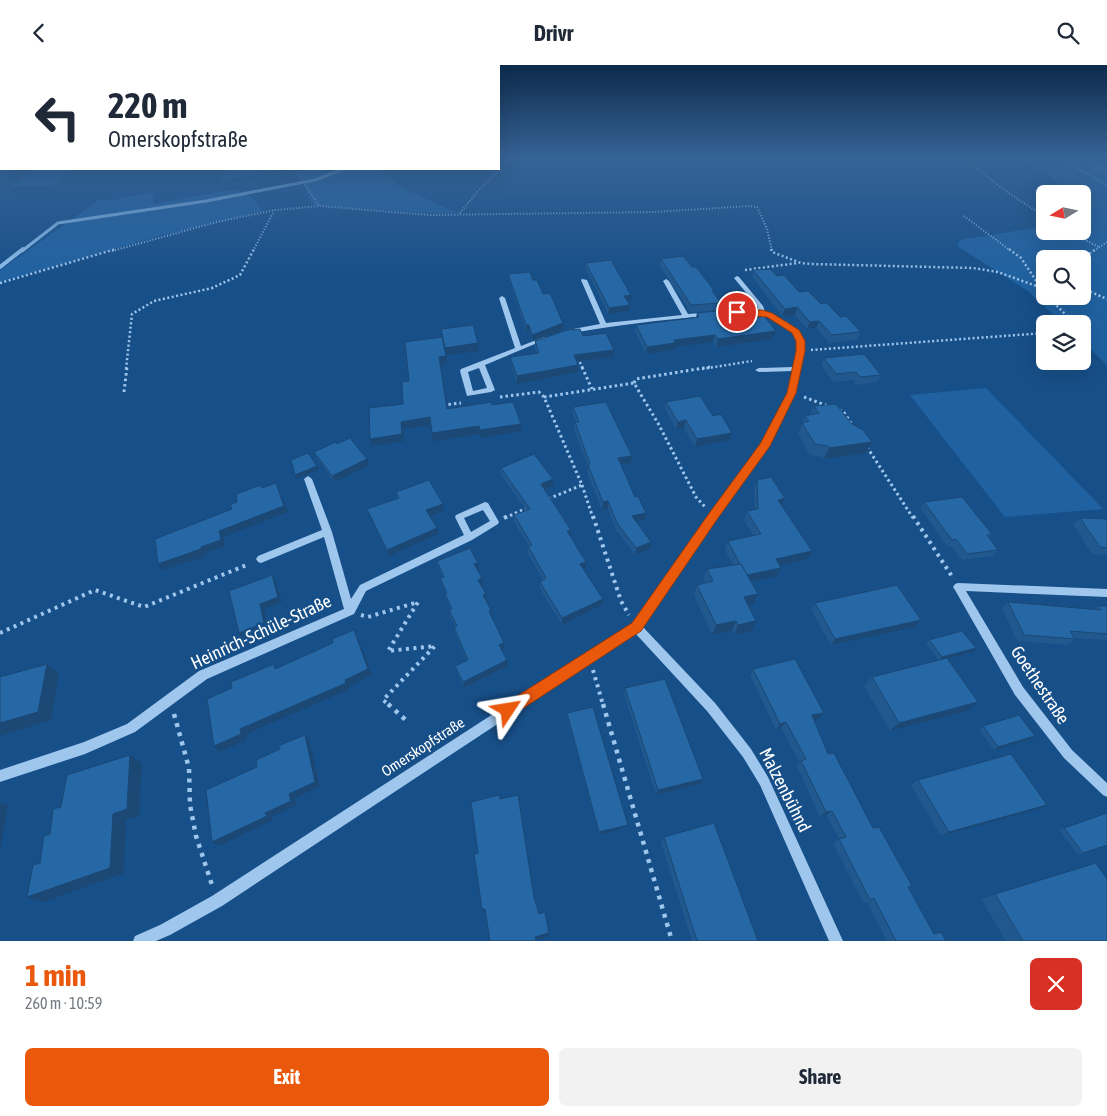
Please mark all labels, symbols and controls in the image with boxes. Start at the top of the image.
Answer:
icon: back [25,19,53,47]
icon: search [1054,19,1082,47]
text: Drivr [534,20,573,46]
icon: left [25,85,90,150]
text: 220 m [108,85,187,125]
text: Omerskopfstraße [108,126,248,152]
north arrow [1036,185,1091,240]
map controls [1036,185,1091,370]
button: search [1036,250,1091,305]
pin [716,291,758,333]
icon: arrive [723,298,751,326]
button: layers [1036,315,1091,370]
street label: Heinrich-Schüle-Straße [187,590,334,673]
street label: Goethestraße [1007,642,1074,728]
position arrow [481,683,533,735]
street label: Omerskopfstraße [378,713,467,780]
street label: Malzenbühnd [755,744,816,835]
text: 1 min [25,958,86,992]
button: close [1030,958,1082,1010]
text: 260 m · 10:59 [25,994,102,1012]
button: Exit [25,1048,549,1106]
button: Share [559,1048,1082,1106]

